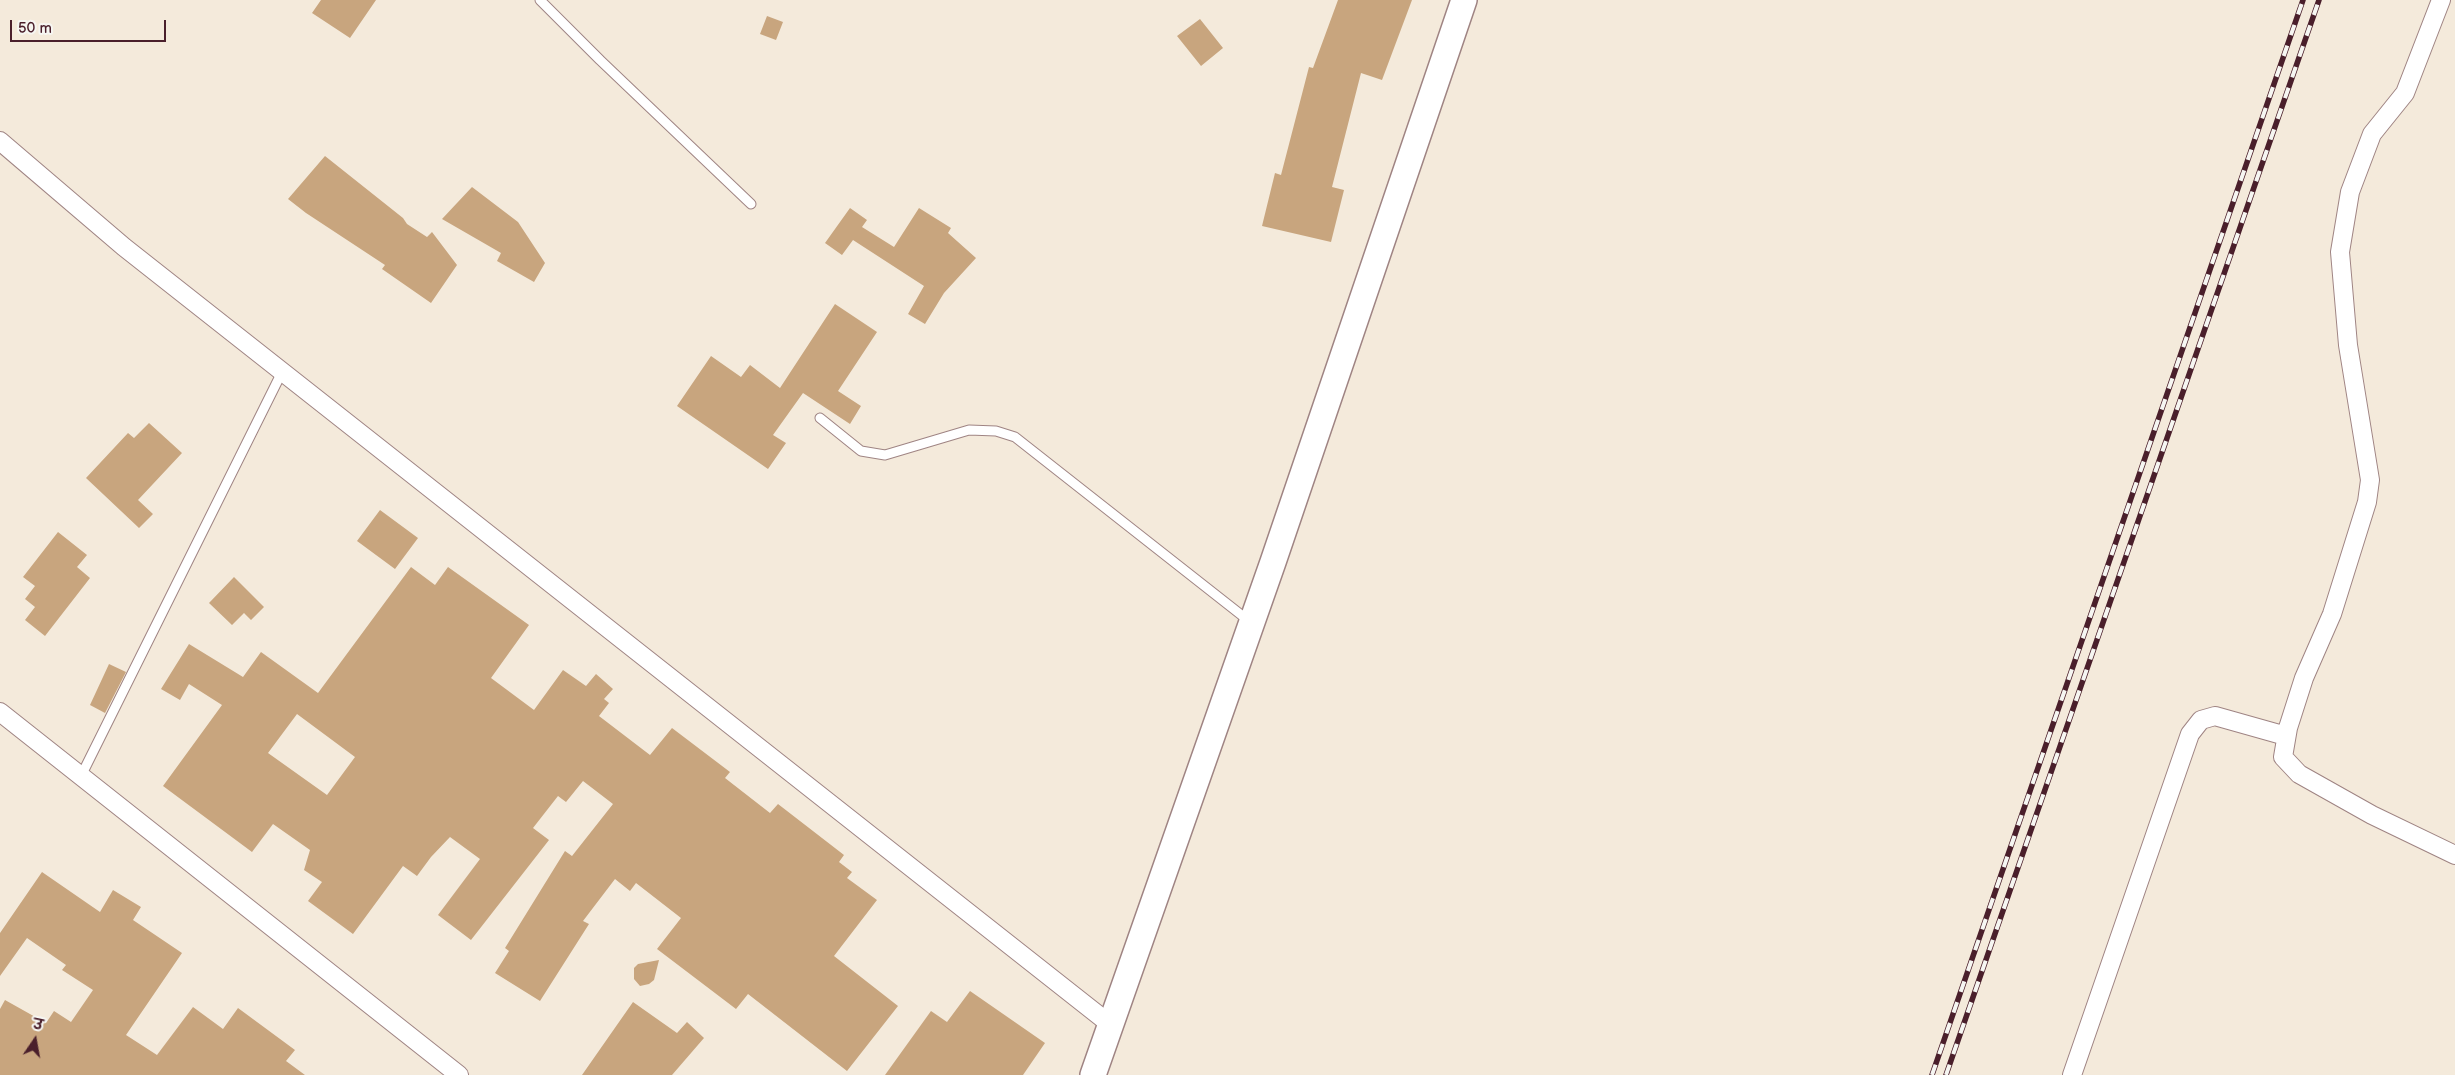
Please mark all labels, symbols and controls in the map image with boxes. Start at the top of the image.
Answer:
scale bar [12,10,169,42]
text: 50 m [18,19,52,38]
north arrow [10,1015,60,1065]
text: उ [32,1016,45,1034]

